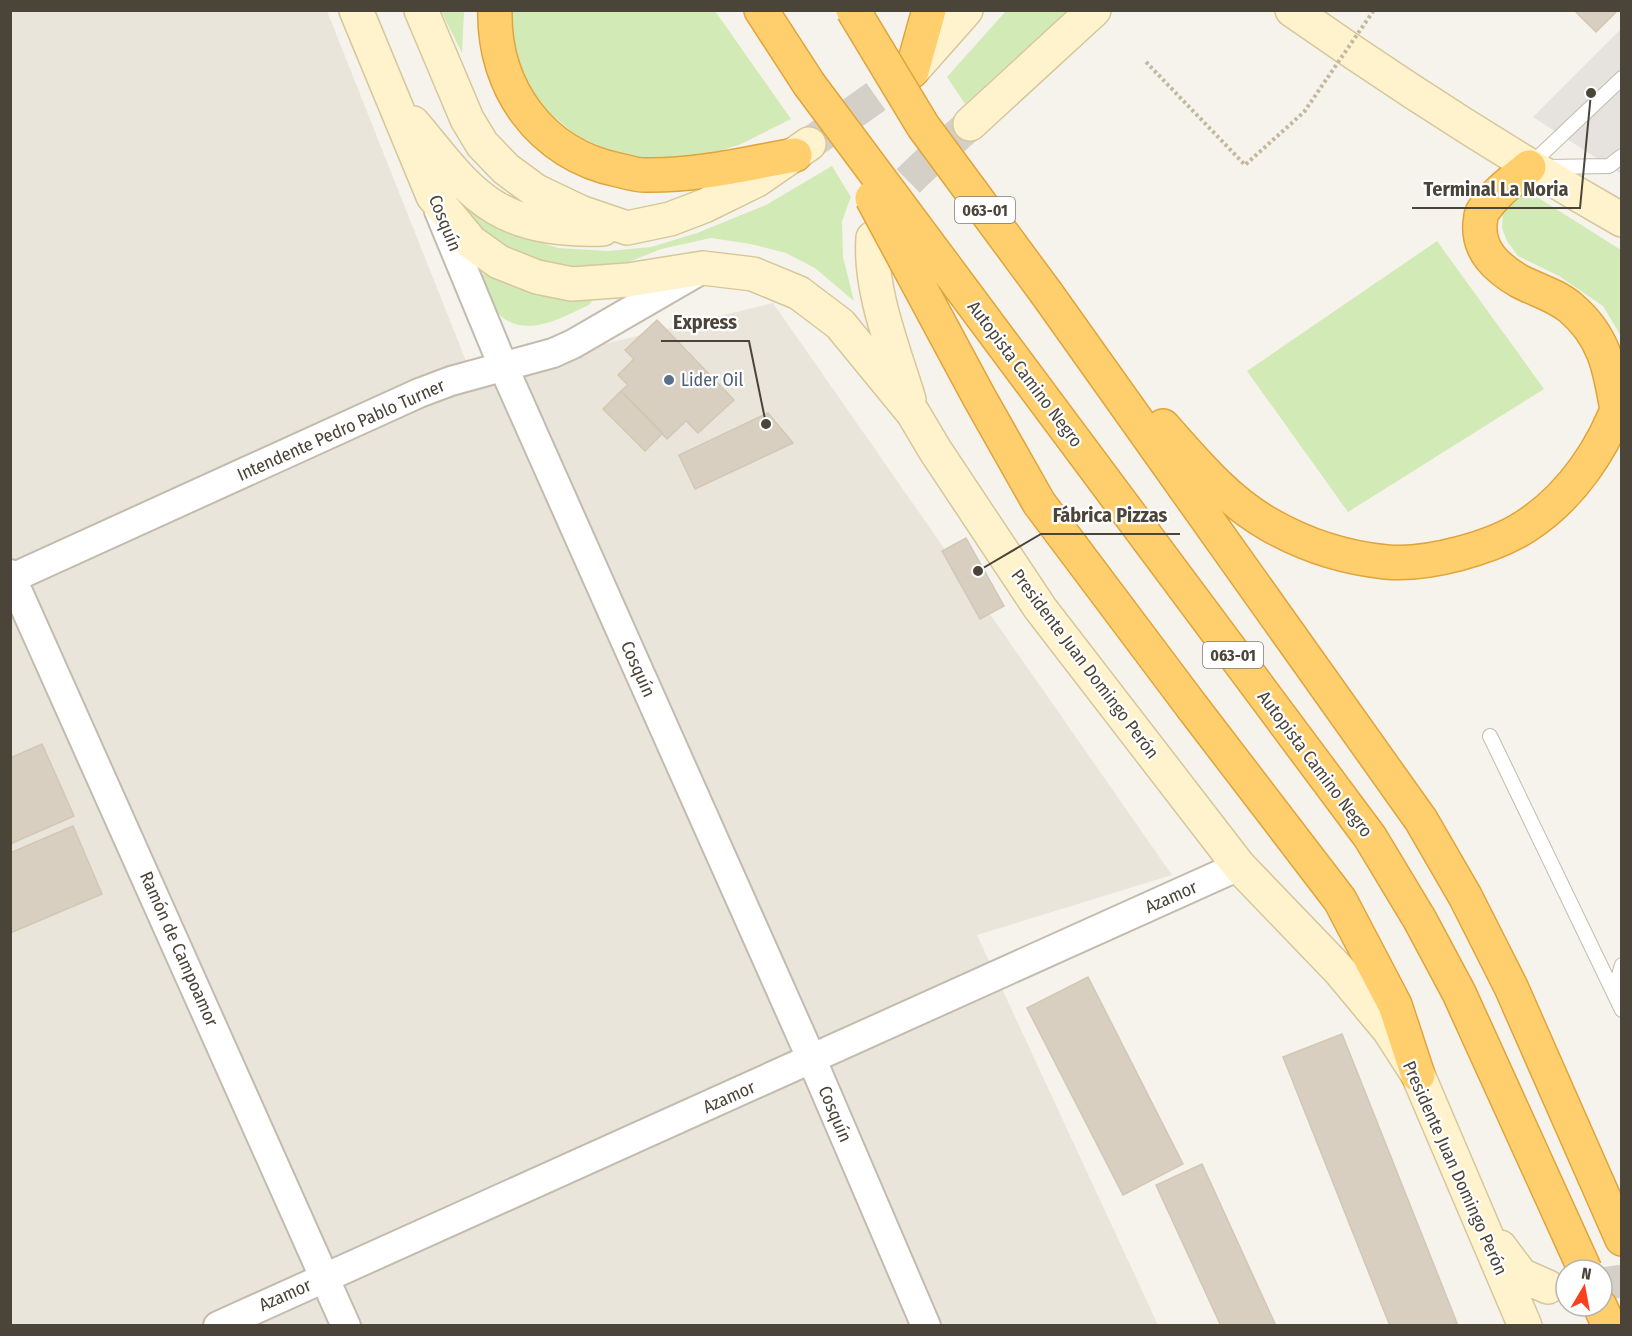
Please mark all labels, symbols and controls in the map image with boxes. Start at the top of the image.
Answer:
callout: Terminal La Noria [1412,170,1580,208]
text: Terminal La Noria [1424,177,1568,201]
street label: Cosquín [424,192,466,254]
road number: 063-01 [955,197,1015,223]
street label: Autopista Camino Negro [963,297,1087,451]
callout: Express [661,303,749,341]
text: Express [673,310,737,334]
place label: Lider Oil [681,369,743,391]
marker: Lider Oil [662,373,676,387]
street label: Intendente Pedro Pablo Turner [234,374,449,486]
callout: Fábrica Pizzas [1041,496,1180,534]
text: Fábrica Pizzas [1053,503,1168,527]
street label: Presidente Juan Domingo Perón [1006,565,1164,763]
street label: Cosquín [616,638,660,700]
road number: 063-01 [1203,642,1263,668]
street label: Autopista Camino Negro [1253,687,1377,841]
street label: Ramón de Campoamor [135,868,223,1030]
street label: Azamor [1142,876,1201,918]
street label: Presidente Juan Domingo Perón [1398,1058,1512,1278]
street label: Azamor [700,1076,759,1118]
street label: Cosquín [813,1083,857,1145]
north arrow [1554,1258,1614,1318]
text: N [1580,1264,1593,1284]
street label: Azamor [256,1274,315,1316]

